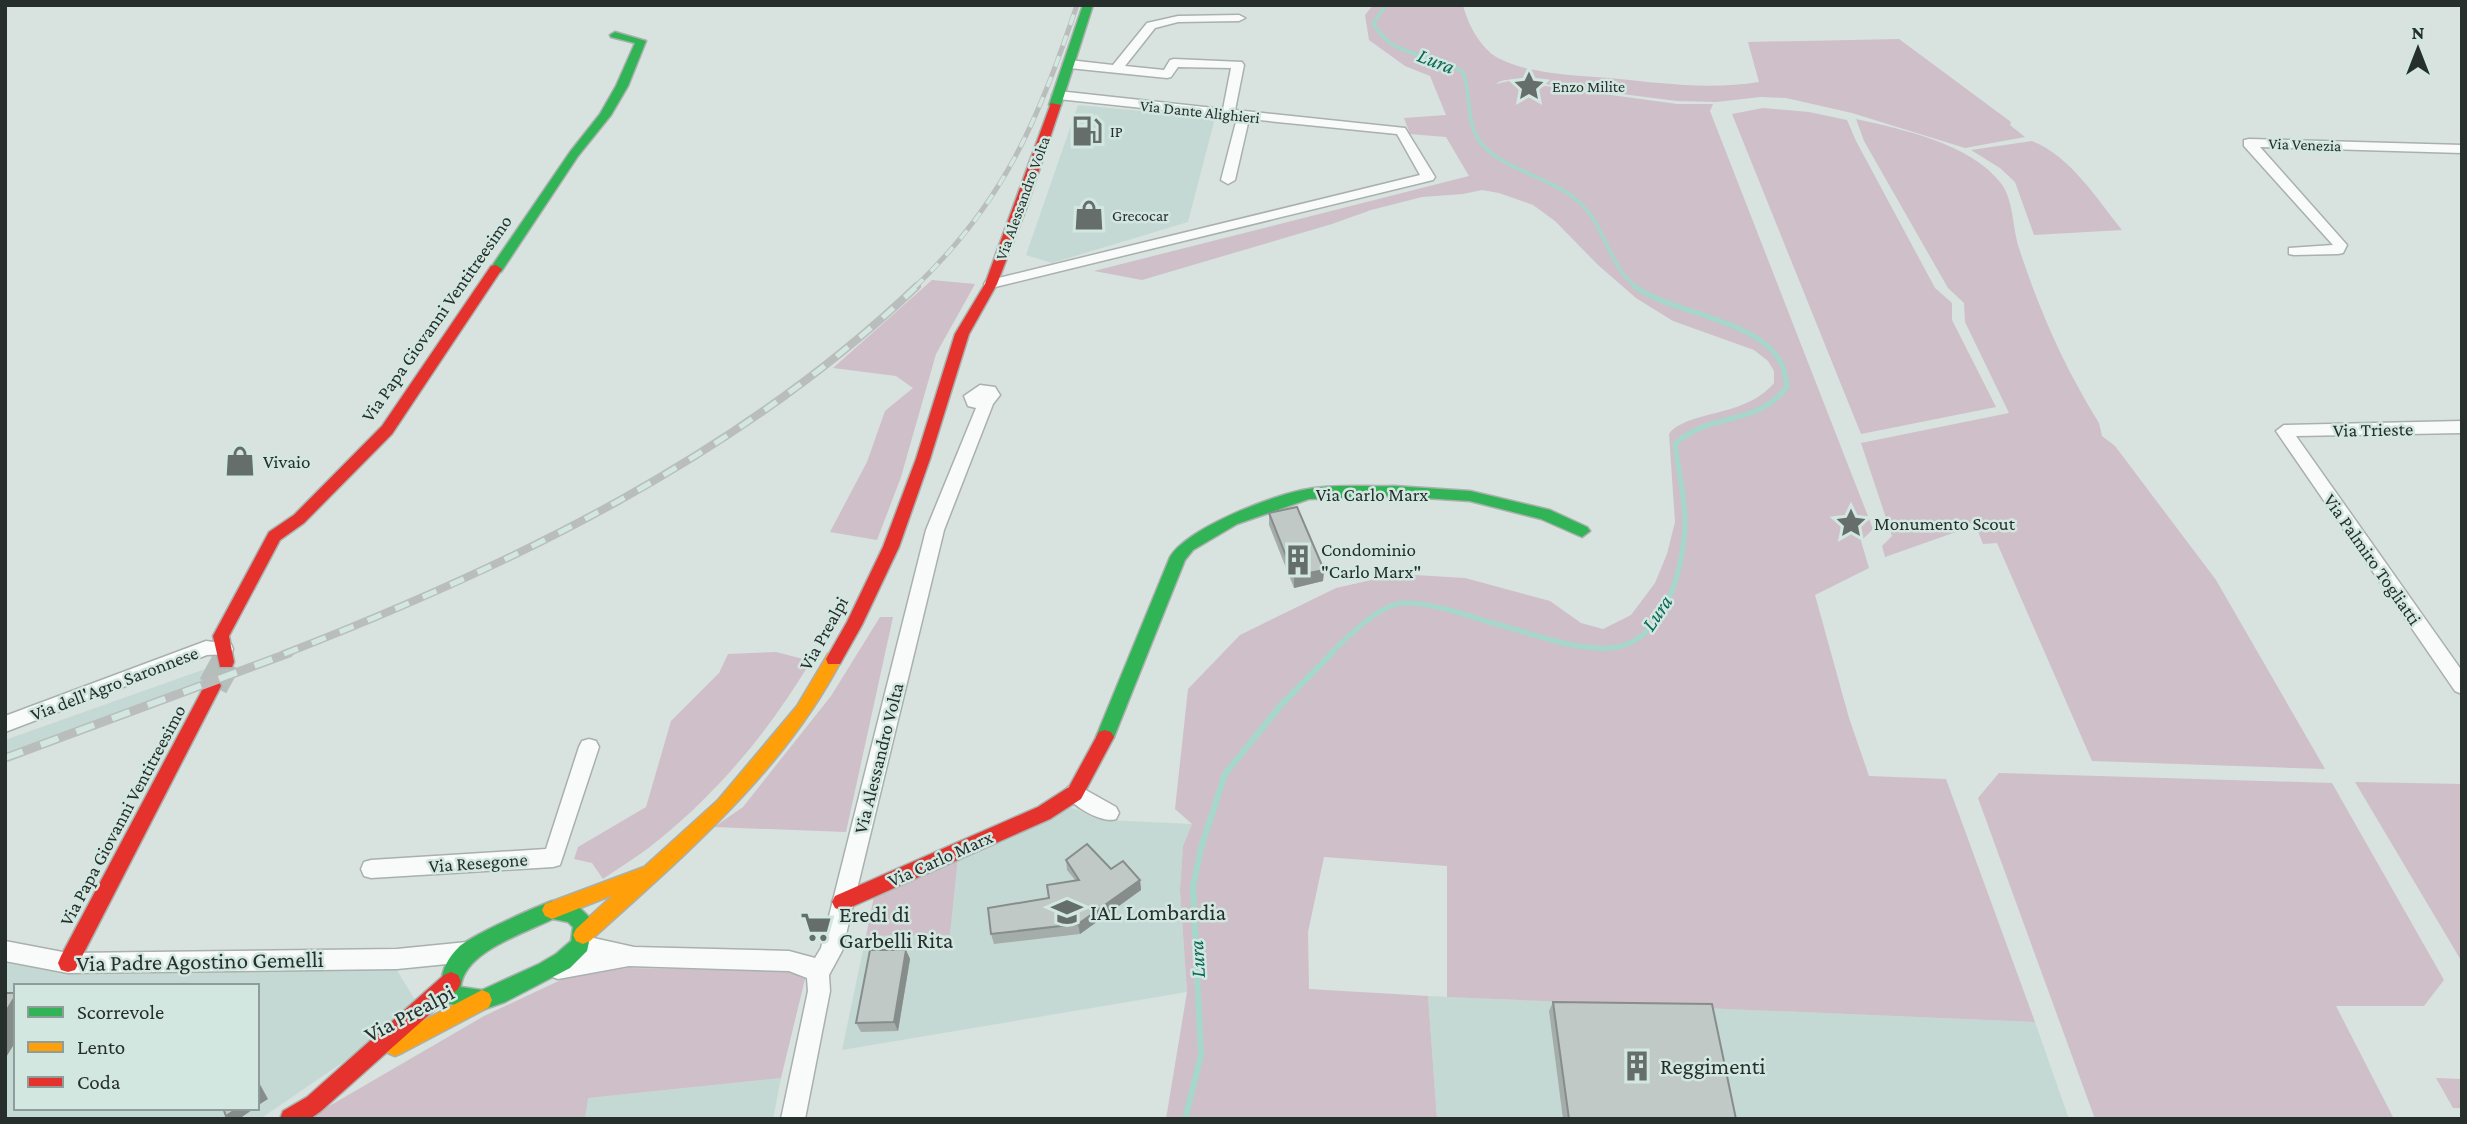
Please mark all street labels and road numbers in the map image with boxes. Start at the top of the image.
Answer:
street label: Via Dante Alighieri [1139,97,1261,127]
street label: Via Alessandro Volta [992,133,1053,262]
street label: Via Venezia [2268,135,2342,154]
street label: Via Papa Giovanni Ventitreesimo [357,211,516,426]
street label: Via Trieste [2333,418,2413,441]
street label: Via Carlo Marx [1316,484,1428,505]
street label: Via Palmiro Togliatti [2320,490,2426,629]
street label: Via Prealpi [795,593,852,674]
street label: Via dell'Agro Saronnese [27,642,201,725]
street label: Via Alessandro Volta [850,680,907,836]
street label: Via Papa Giovanni Ventitreesimo [55,701,190,929]
street label: Via Carlo Marx [885,826,996,891]
street label: Via Resegone [428,849,528,876]
street label: Via Padre Agostino Gemelli [76,946,324,976]
street label: Via Prealpi [360,979,458,1047]

